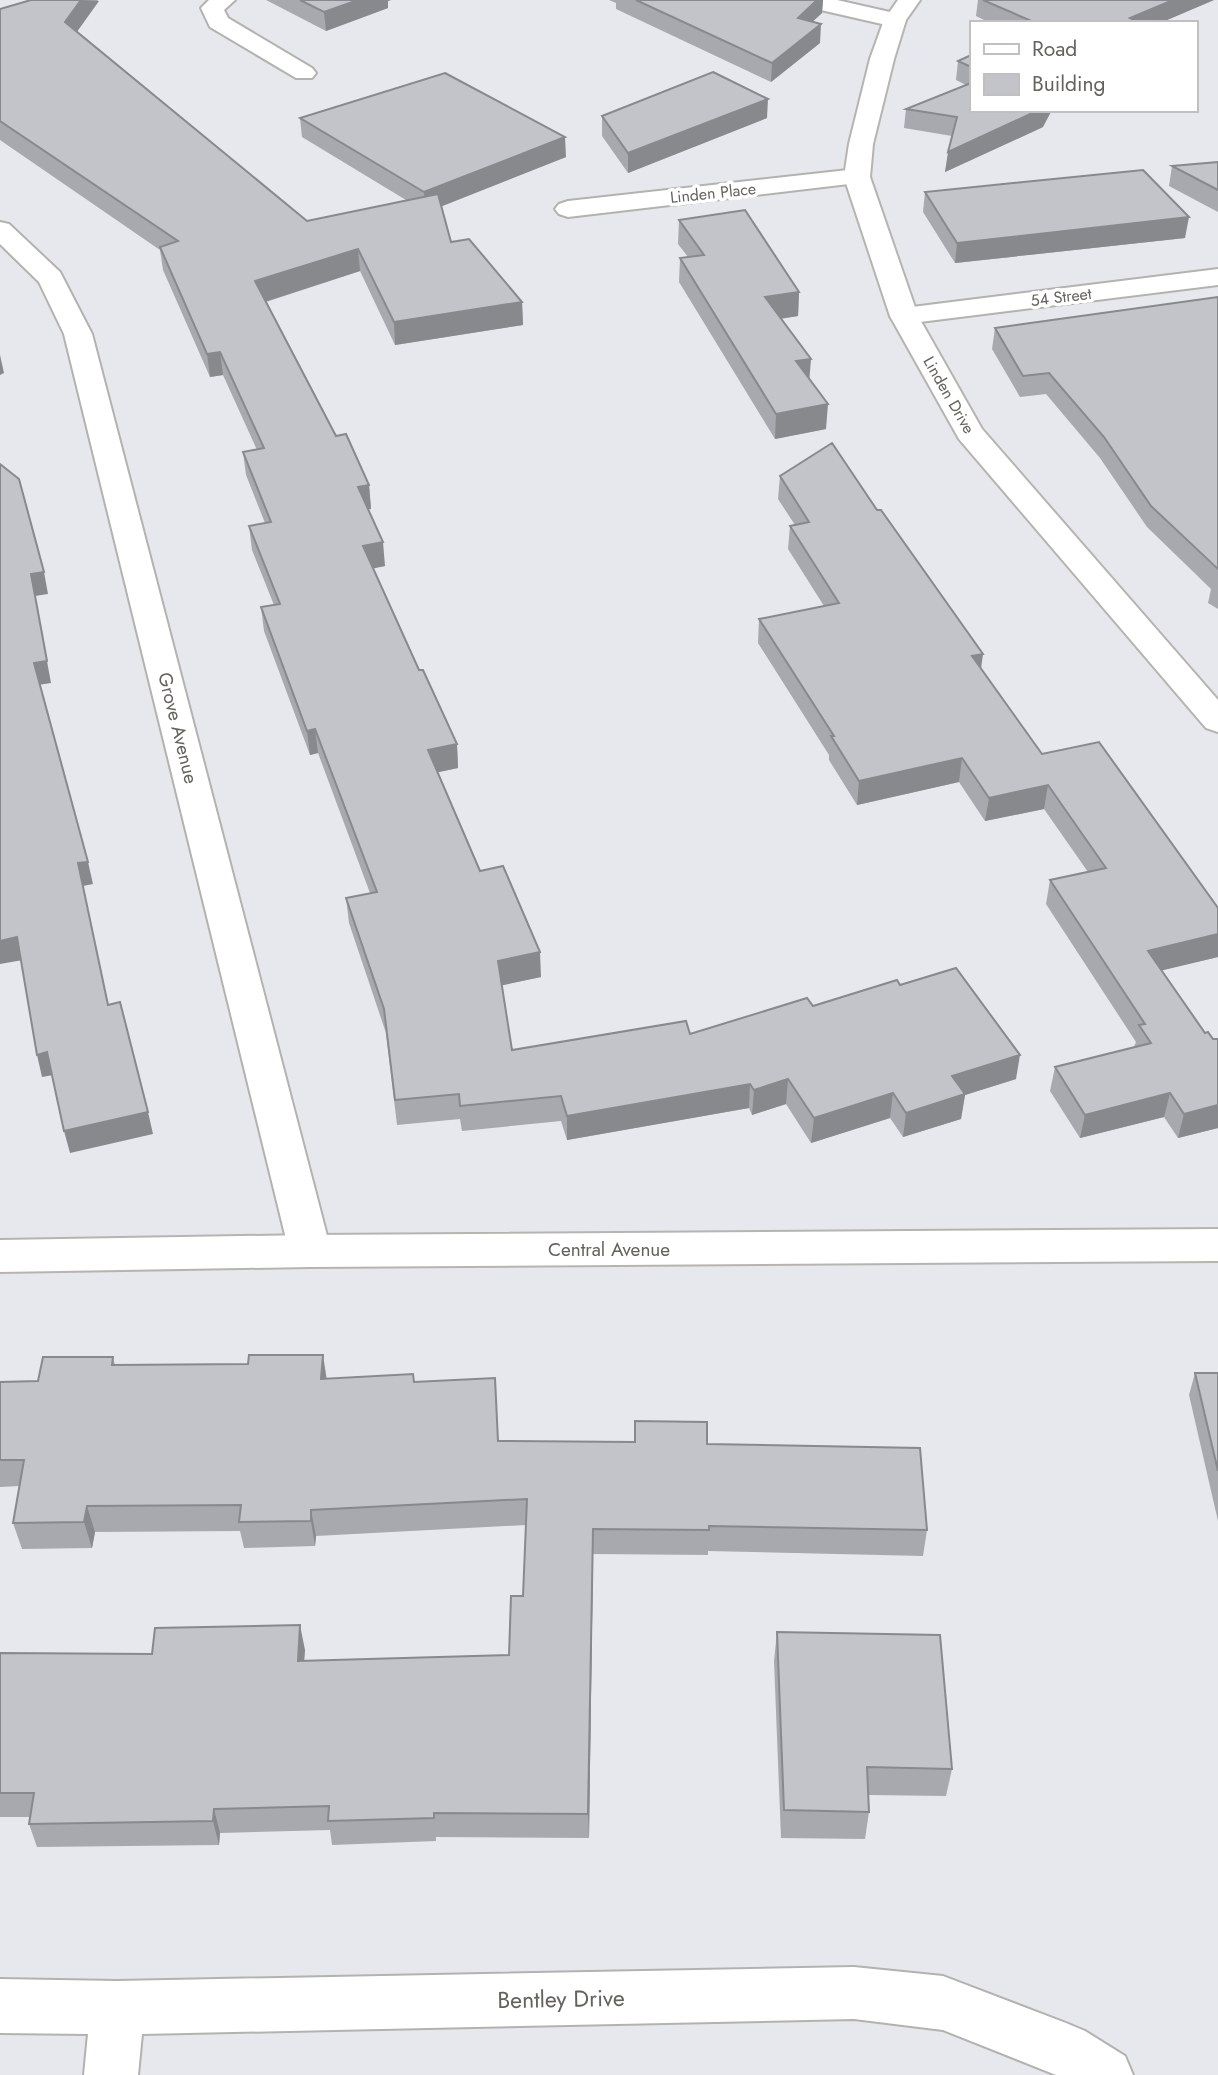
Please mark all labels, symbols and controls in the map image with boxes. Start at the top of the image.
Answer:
legend [970,21,1197,112]
text: Road [1032,34,1077,64]
text: Building [1032,69,1105,99]
street label: Linden Place [669,177,757,209]
street label: 54 Street [1029,282,1093,312]
street label: Linden Drive [918,352,980,438]
street label: Grove Avenue [151,670,205,787]
street label: Central Avenue [548,1236,670,1263]
street label: Bentley Drive [497,1981,625,2017]

